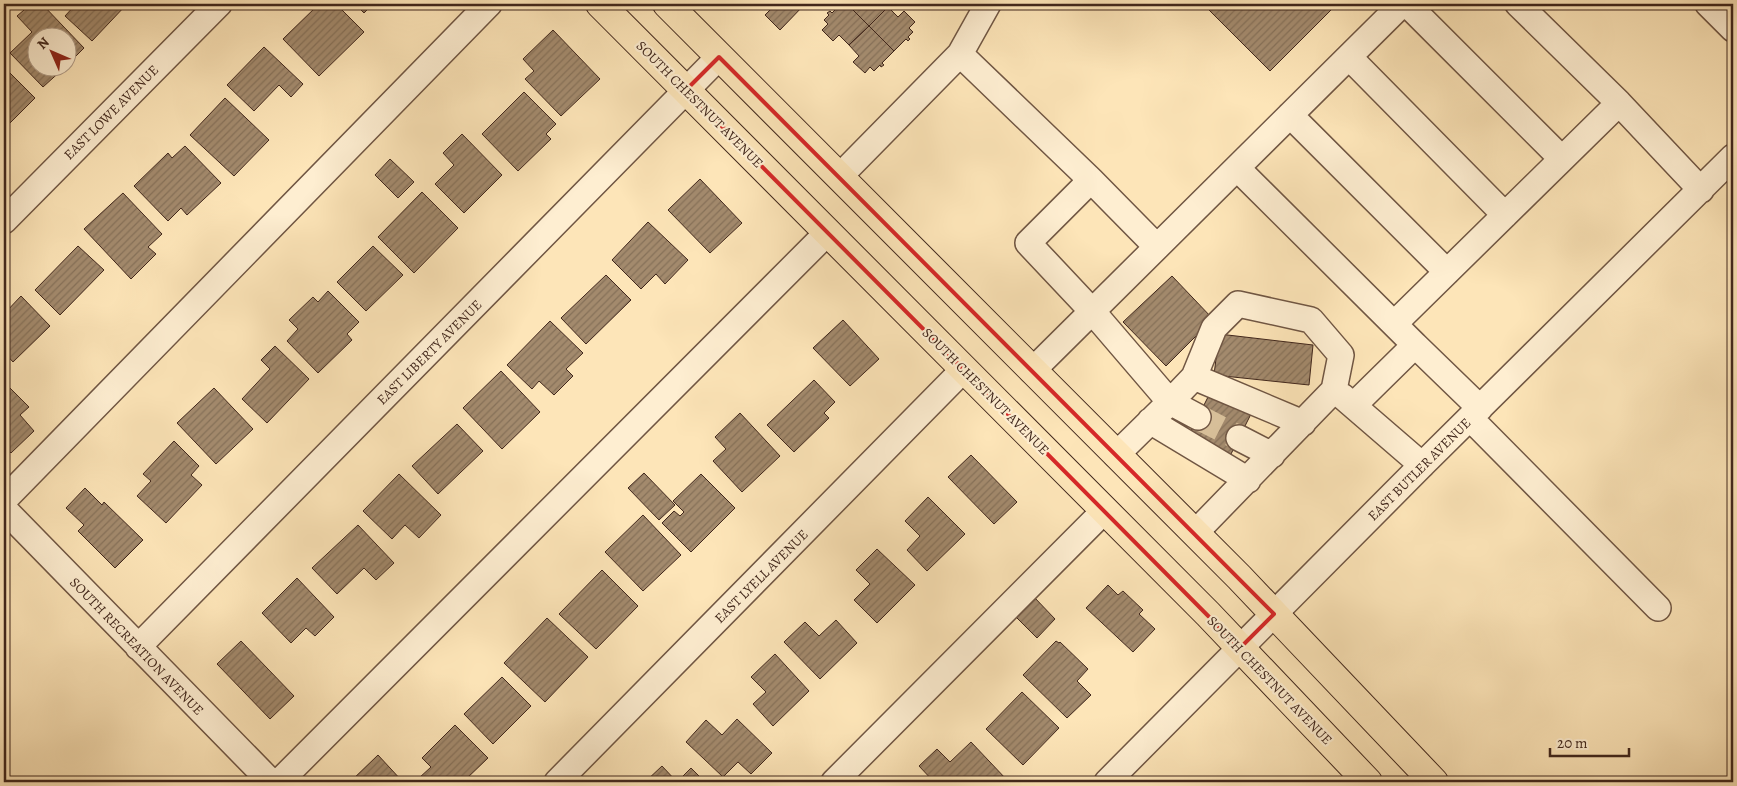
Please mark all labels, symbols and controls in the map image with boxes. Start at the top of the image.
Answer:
north arrow [28,28,78,78]
text: N [33,33,53,53]
street label: SOUTH CHESTNUT AVENUE [632,37,767,172]
street label: EAST LOWE AVENUE [60,61,163,164]
street label: EAST LIBERTY AVENUE [373,296,486,409]
street label: SOUTH CHESTNUT AVENUE [918,324,1053,459]
street label: EAST BUTLER AVENUE [1364,414,1475,525]
street label: EAST LYELL AVENUE [710,525,812,627]
street label: SOUTH RECREATION AVENUE [66,573,208,720]
street label: SOUTH CHESTNUT AVENUE [1203,612,1336,749]
scale bar [1550,726,1628,758]
text: 20 m [1557,733,1588,753]

